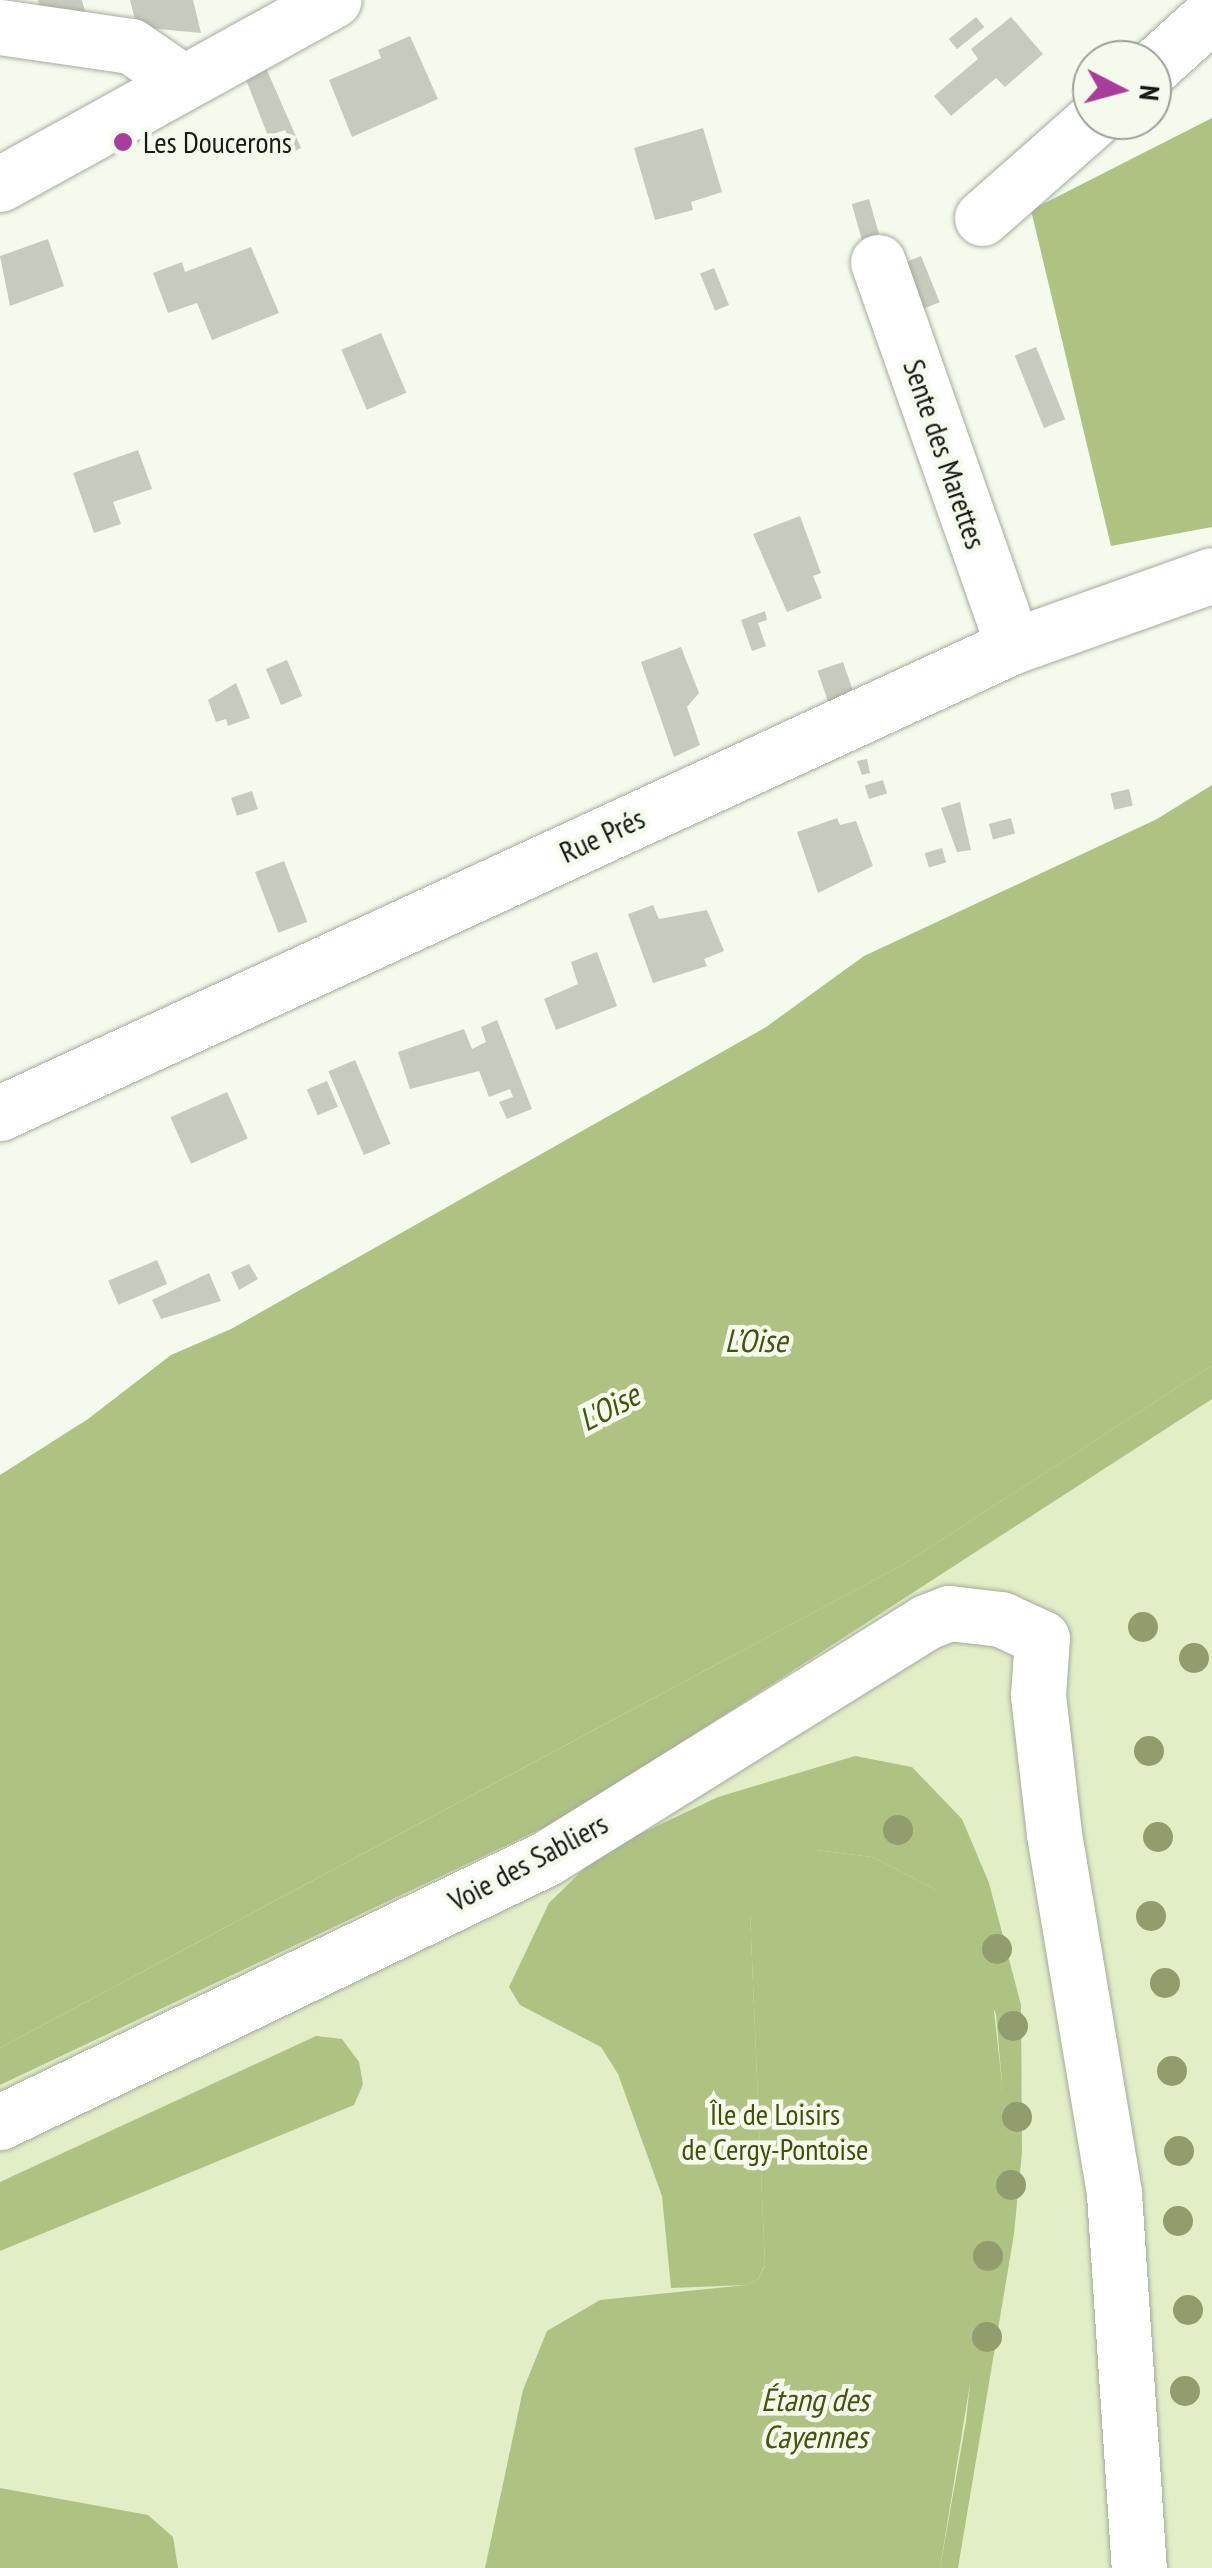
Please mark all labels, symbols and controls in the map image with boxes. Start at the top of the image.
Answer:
north arrow [1072,40,1172,140]
text: N [1131,84,1170,102]
place label: Les Doucerons [143,124,292,160]
marker: Les Doucerons [112,131,134,153]
street label: Sente des Marettes [896,355,994,553]
street label: Rue Prés [554,800,650,870]
water label: L’Oise [725,1321,787,1359]
water label: L'Oise [572,1375,646,1439]
street label: Voie des Sabliers [442,1805,614,1919]
park label: Île de Loisirs de Cergy-Pontoise [681,2096,869,2166]
water label: Étang des Cayennes [761,2381,869,2456]

